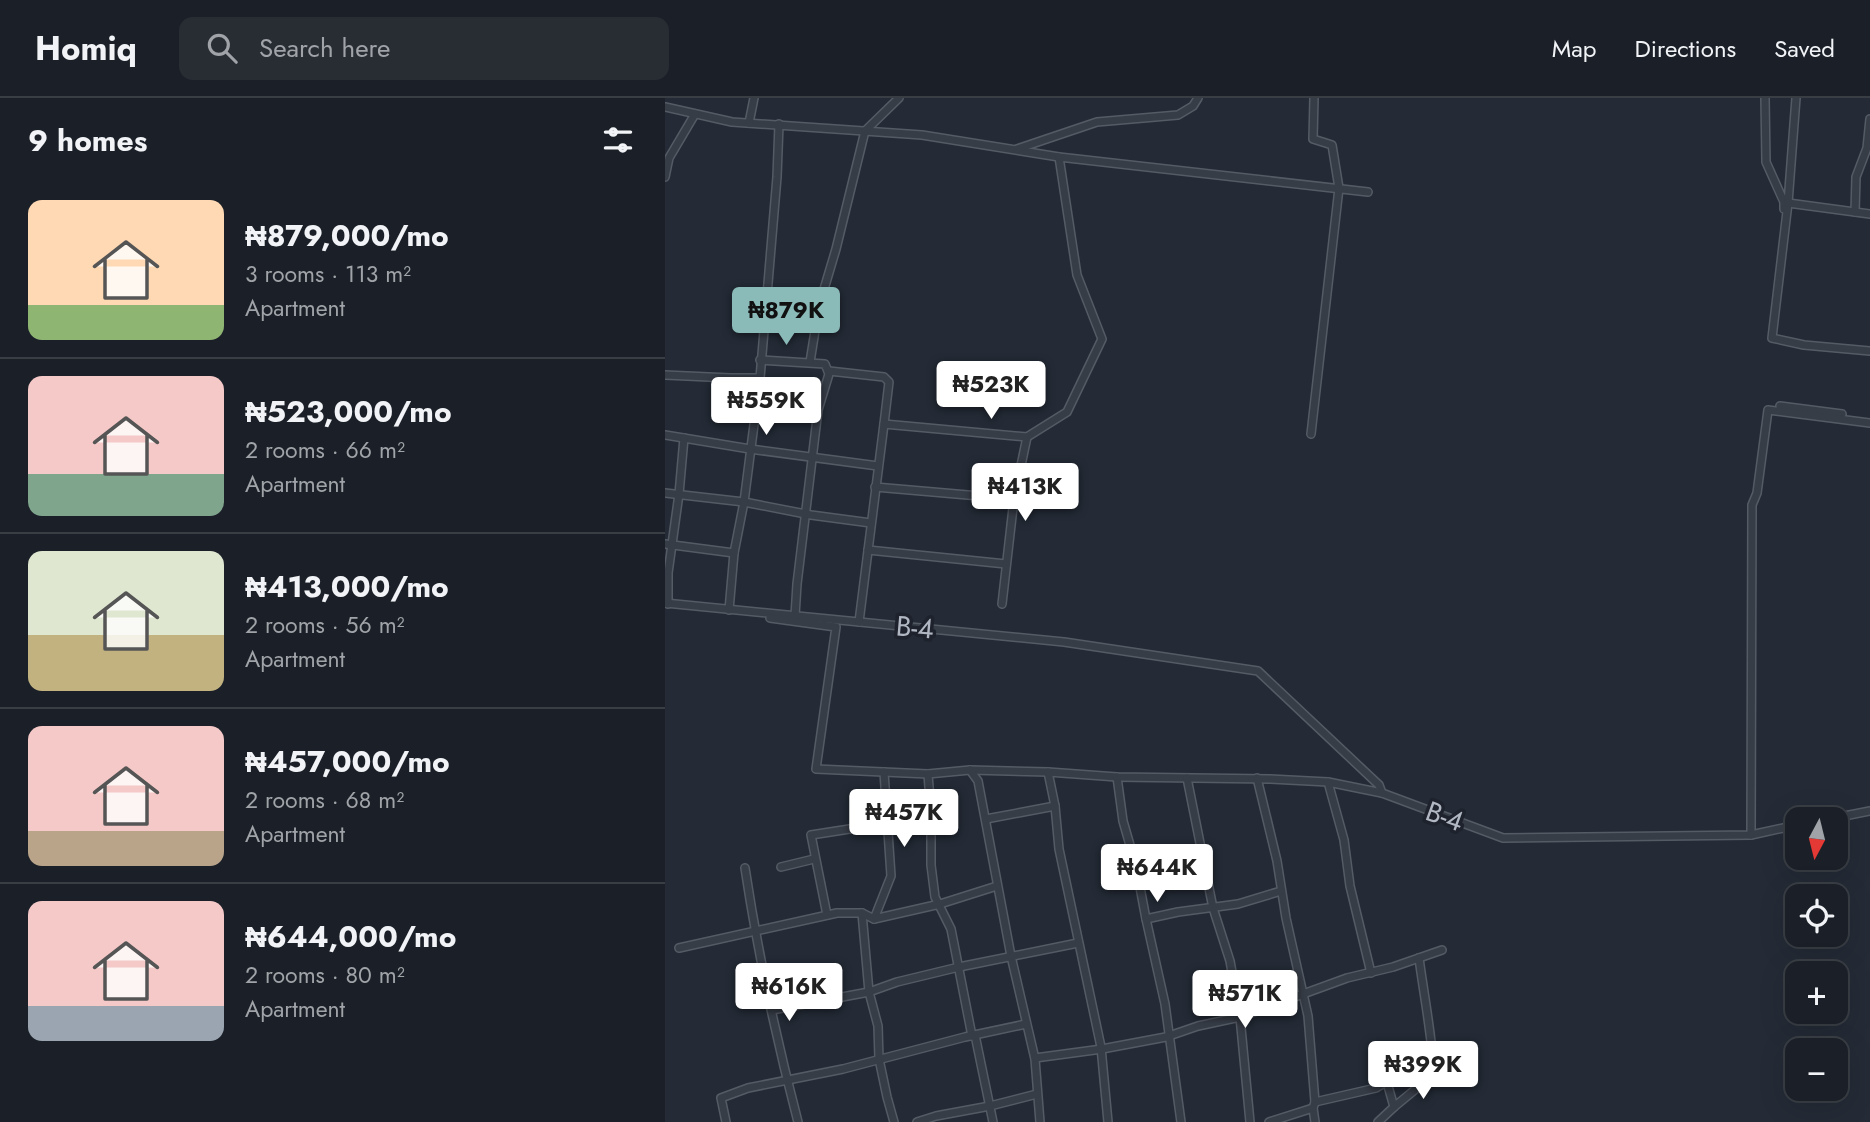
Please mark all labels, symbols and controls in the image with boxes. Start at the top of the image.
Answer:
search box [179,17,669,80]
text: Homiq [35,25,137,72]
icon: search [203,29,241,67]
text: Search here [259,29,390,67]
text: Map [1552,31,1597,66]
text: Directions [1635,31,1736,66]
text: Saved [1774,31,1835,66]
text: 9 homes [28,119,147,162]
icon: filters [599,121,637,159]
text: ₦879,000/mo [245,214,449,257]
icon: home [84,228,168,312]
text: 3 rooms · 113 m² [245,257,411,291]
pin: ₦879K [737,288,835,347]
text: Apartment [245,291,345,325]
text: ₦879K [748,293,824,327]
pin: ₦523K [942,362,1040,421]
text: ₦523K [953,367,1029,401]
pin: ₦559K [717,378,815,437]
text: ₦559K [727,383,805,417]
text: ₦523,000/mo [245,390,452,433]
icon: home [84,404,168,488]
text: 2 rooms · 66 m² [245,433,405,467]
pin: ₦413K [976,464,1074,523]
text: Apartment [245,467,345,501]
text: ₦413K [988,469,1062,503]
text: ₦413,000/mo [245,565,449,608]
icon: home [84,579,168,663]
street label: B-4 [894,605,936,650]
text: 2 rooms · 56 m² [245,608,405,642]
text: Apartment [245,642,345,676]
text: ₦457,000/mo [245,740,450,783]
icon: home [84,754,168,838]
text: 2 rooms · 68 m² [245,783,404,817]
pin: ₦457K [855,790,953,849]
street label: B-4 [1420,791,1470,842]
text: ₦457K [865,795,943,829]
north arrow [1785,807,1848,870]
map controls [1785,807,1848,1101]
text: Apartment [245,817,345,851]
pin: ₦644K [1108,844,1206,904]
text: ₦644K [1117,850,1197,884]
button: locate [1785,884,1848,947]
text: ₦644,000/mo [245,915,456,958]
icon: home [84,929,168,1013]
text: 2 rooms · 80 m² [245,958,405,992]
button: + [1785,961,1848,1024]
pin: ₦616K [740,964,838,1023]
text: ₦616K [751,969,827,1003]
pin: ₦571K [1196,970,1294,1030]
text: ₦571K [1208,976,1282,1010]
text: Apartment [245,992,345,1026]
button: − [1785,1038,1848,1101]
pin: ₦399K [1374,1042,1472,1101]
text: ₦399K [1384,1047,1462,1081]

